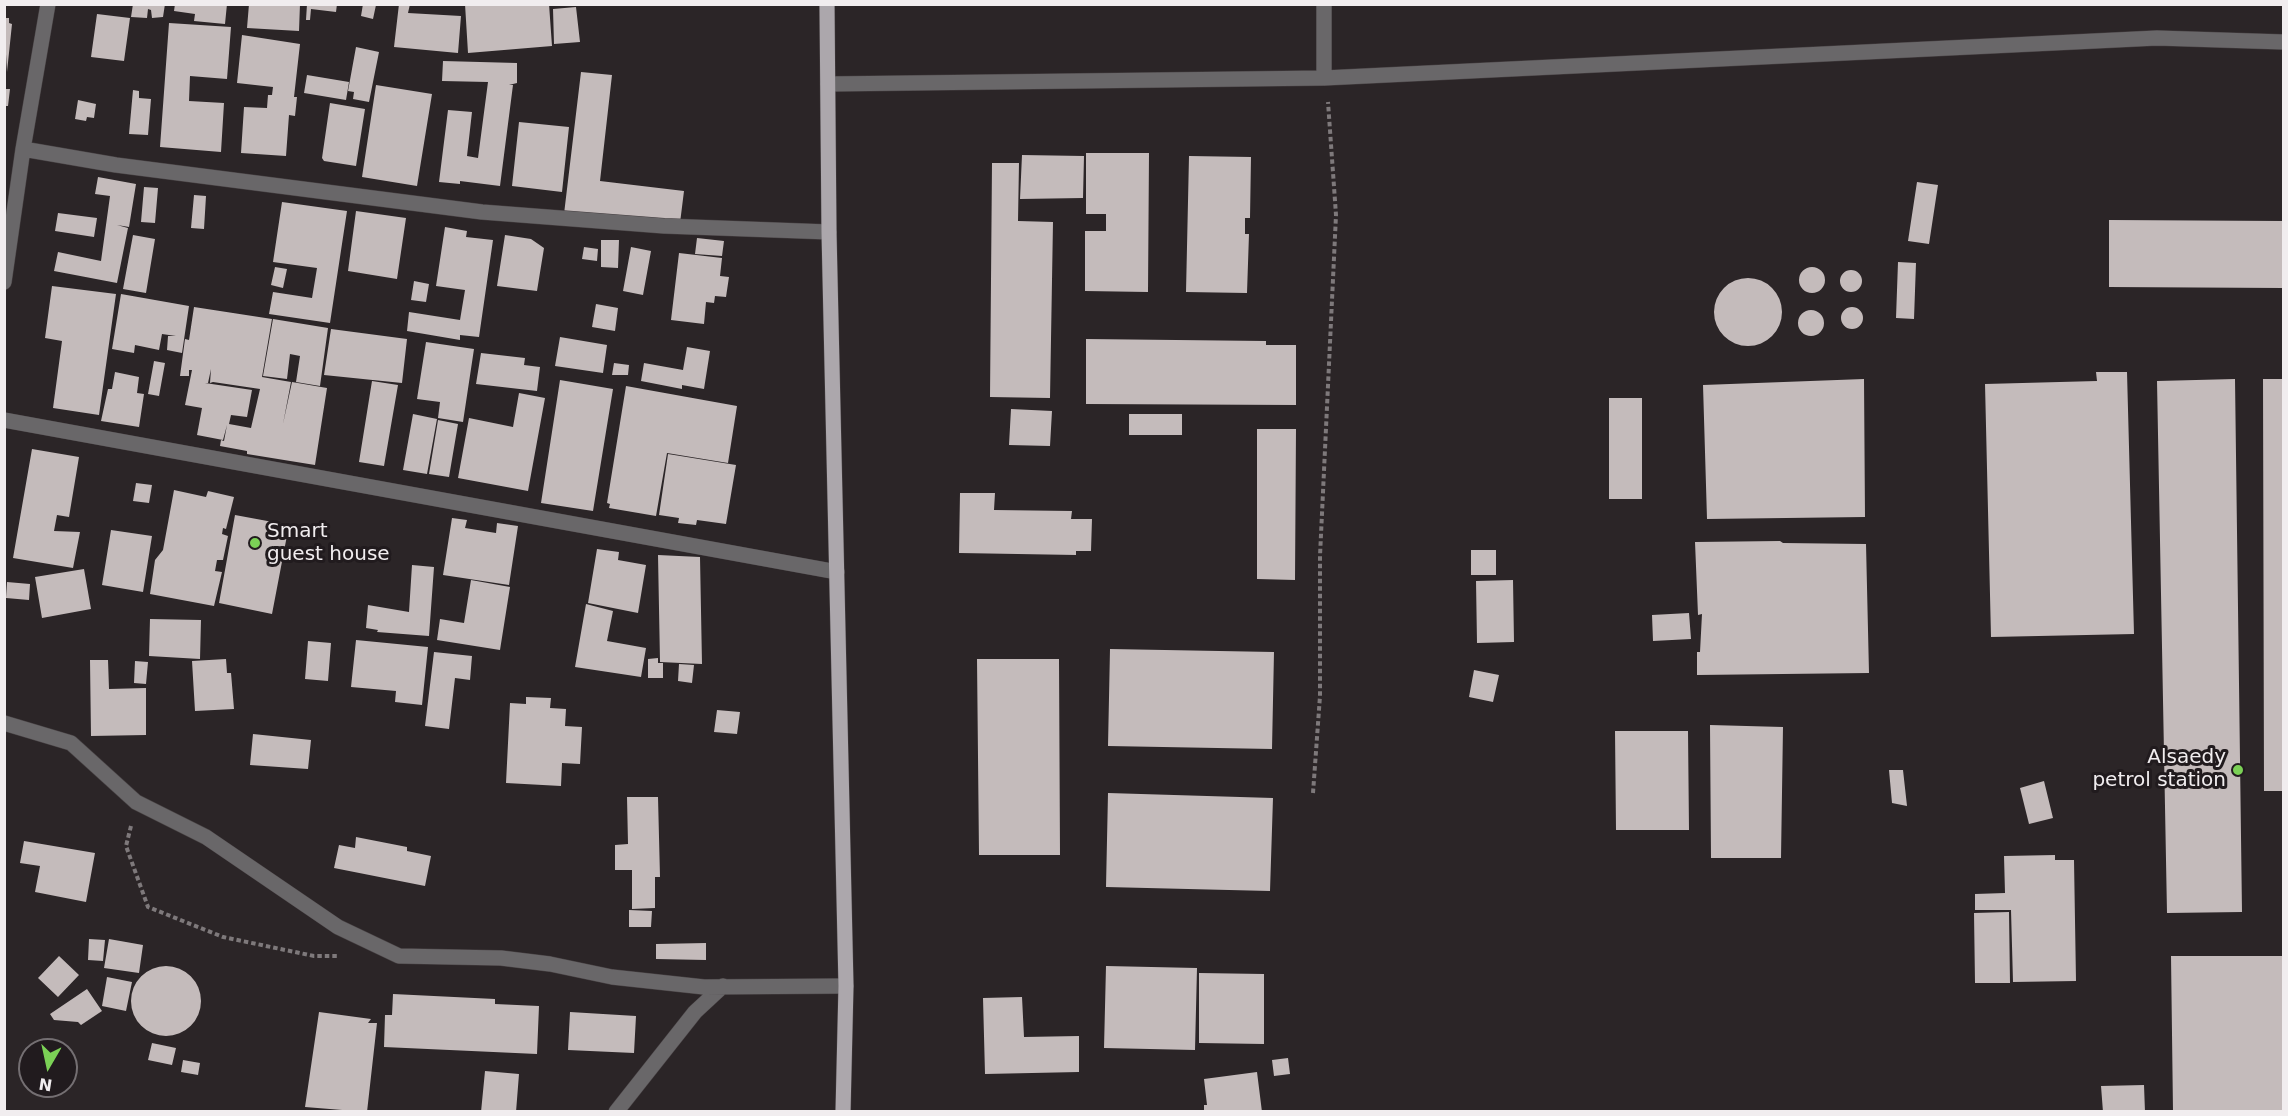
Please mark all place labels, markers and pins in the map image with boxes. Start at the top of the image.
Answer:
place label: Smart guest house [267,520,390,567]
marker: Smart guest house [248,536,262,550]
place label: Alsaedy petrol station [2092,746,2226,793]
marker: Alsaedy petrol station [2231,763,2245,777]

